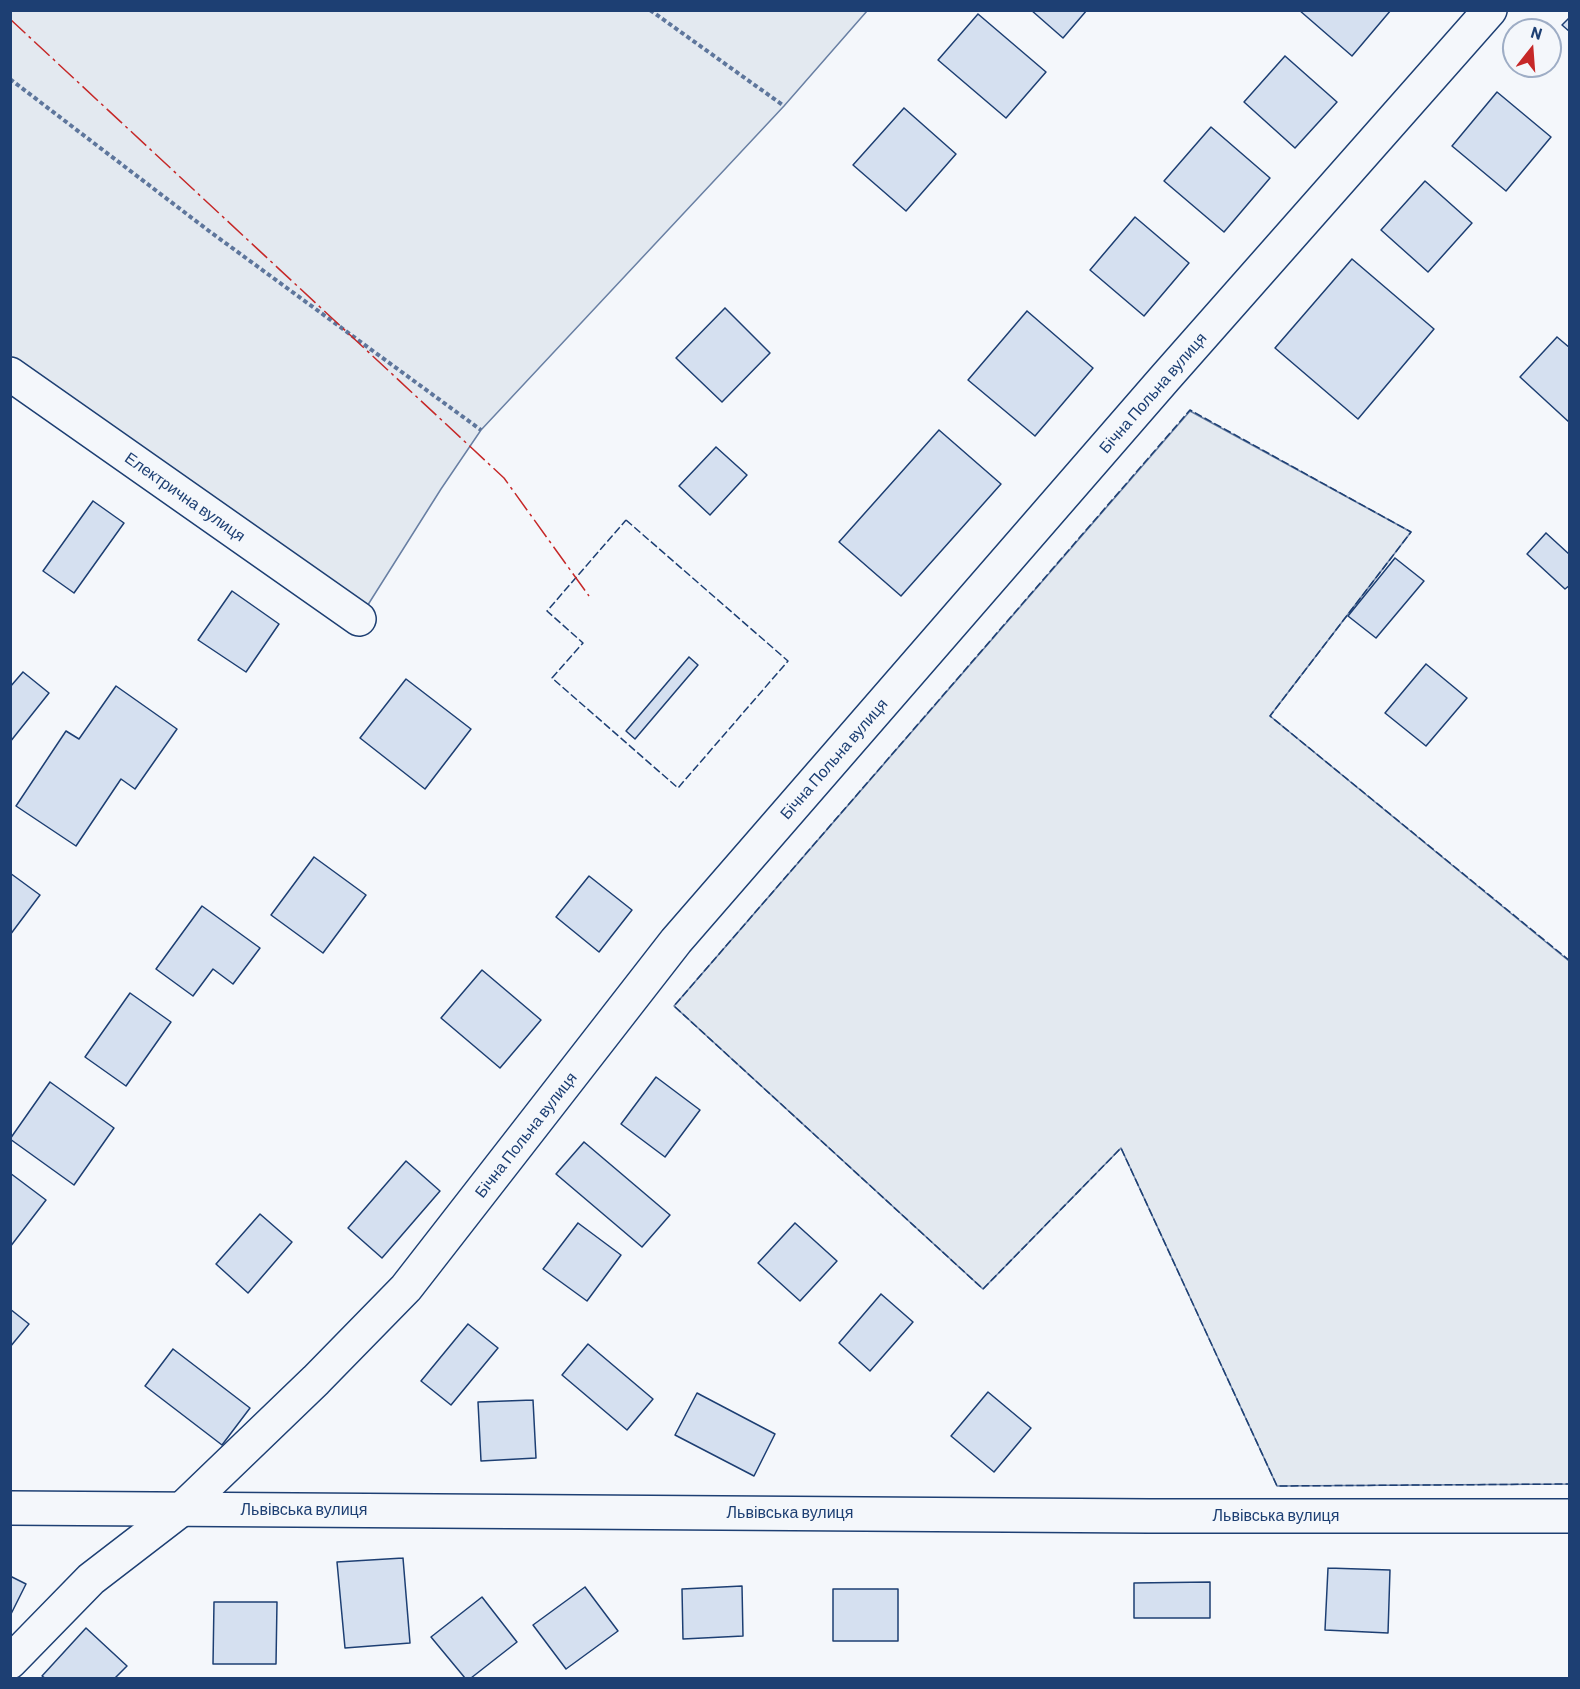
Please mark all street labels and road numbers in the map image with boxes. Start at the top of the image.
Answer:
street label: Бічна Польна вулиця [1095,329,1211,457]
street label: Електрична вулиця [121,448,249,546]
street label: Бічна Польна вулиця [776,695,892,823]
street label: Бічна Польна вулиця [471,1068,581,1202]
street label: Львівська вулиця [241,1500,367,1520]
street label: Львівська вулиця [727,1503,853,1523]
street label: Львівська вулиця [1213,1506,1339,1526]

